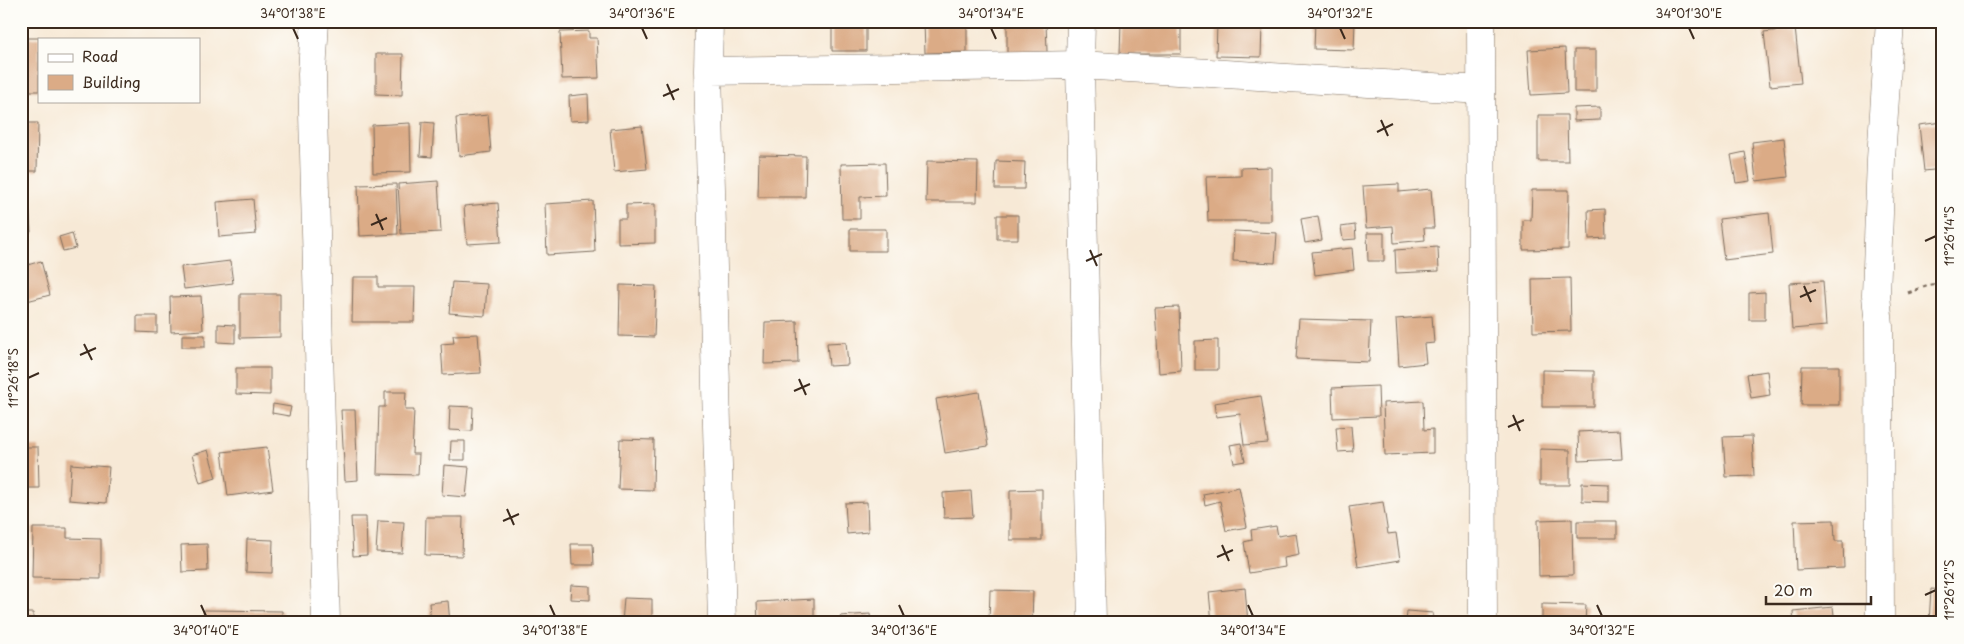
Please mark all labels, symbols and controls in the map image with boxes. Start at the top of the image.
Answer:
text: 34°01'38"E [260,4,326,22]
text: 34°01'36"E [609,4,675,22]
text: 34°01'34"E [958,4,1024,22]
text: 34°01'32"E [1307,4,1373,22]
text: 34°01'30"E [1656,4,1722,22]
legend [38,38,200,102]
text: Road [82,44,118,67]
text: Building [82,70,141,93]
text: 11°26'14"S [1940,206,1958,266]
text: 11°26'18"S [4,348,22,408]
text: 11°26'12"S [1940,560,1958,620]
scale bar [1766,574,1872,606]
text: 20 m [1774,578,1813,601]
text: 34°01'40"E [173,621,239,639]
text: 34°01'38"E [522,621,588,639]
text: 34°01'36"E [871,621,937,639]
text: 34°01'34"E [1220,621,1286,639]
text: 34°01'32"E [1569,621,1635,639]

